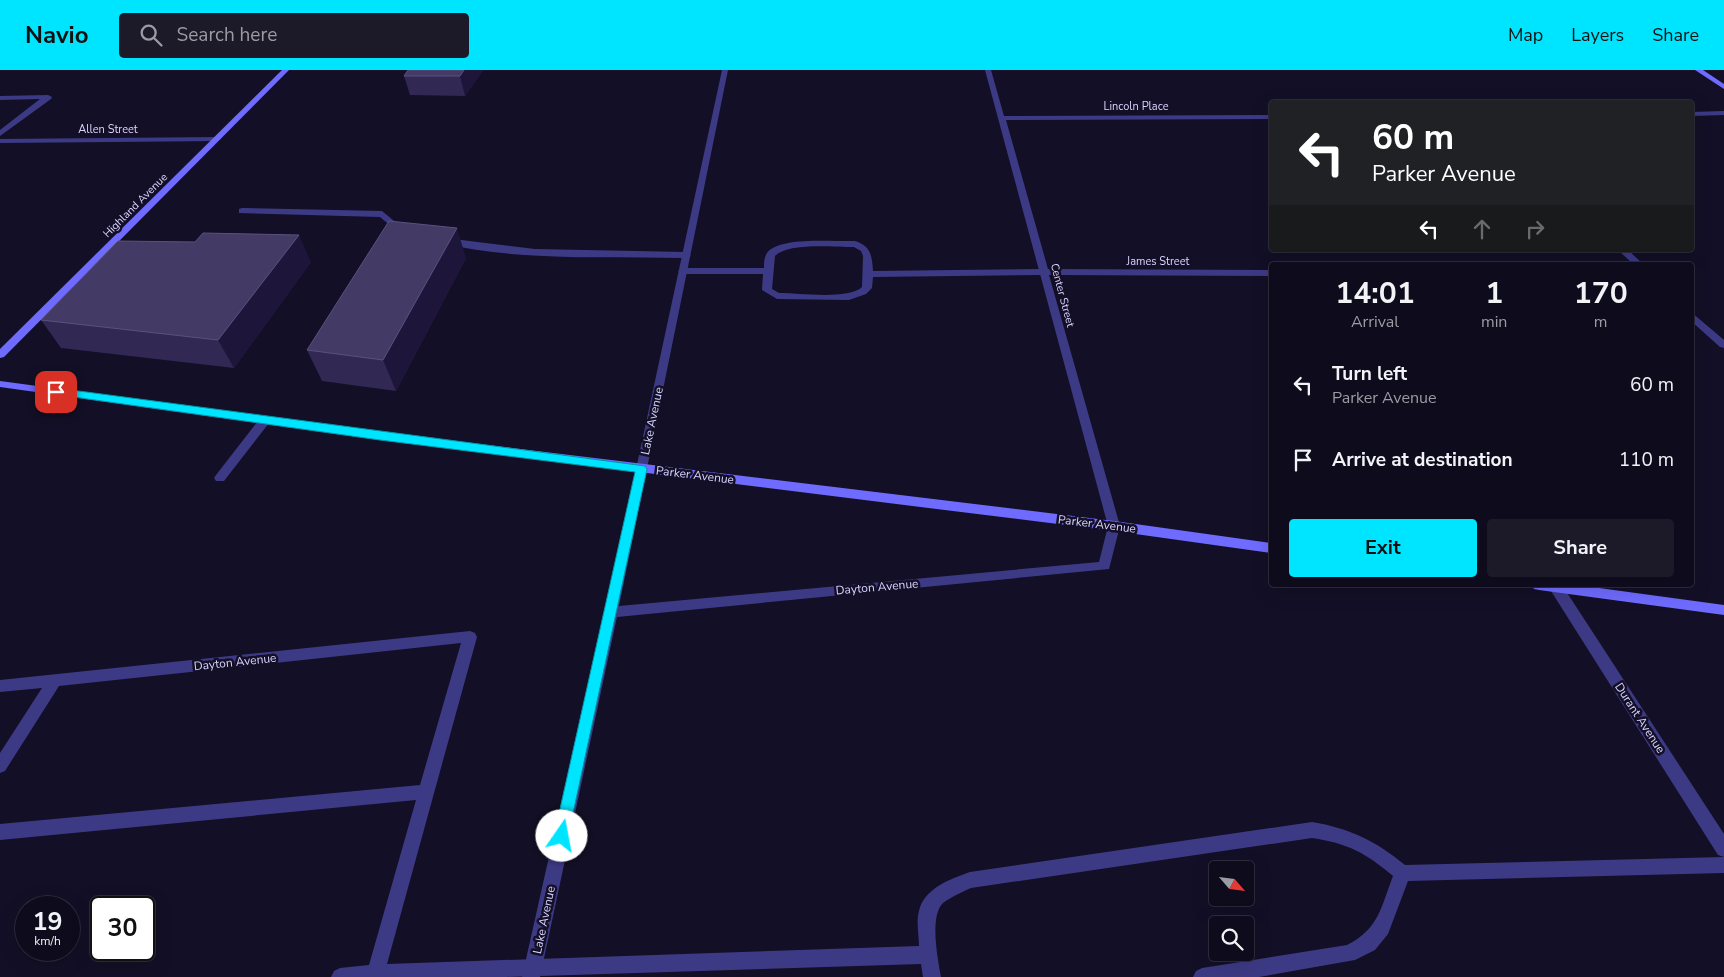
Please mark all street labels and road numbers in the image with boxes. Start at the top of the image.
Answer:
street label: Lincoln Place [1103,99,1169,114]
street label: Allen Street [78,122,138,137]
street label: Highland Avenue [100,170,171,241]
street label: James Street [1126,254,1190,269]
street label: Center Street [1047,262,1078,329]
street label: Lake Avenue [637,386,667,456]
street label: Parker Avenue [655,462,735,488]
street label: Parker Avenue [1057,511,1137,537]
street label: Dayton Avenue [835,575,919,599]
street label: Dayton Avenue [193,650,277,674]
street label: Durant Avenue [1611,680,1669,756]
street label: Lake Avenue [529,885,559,955]

